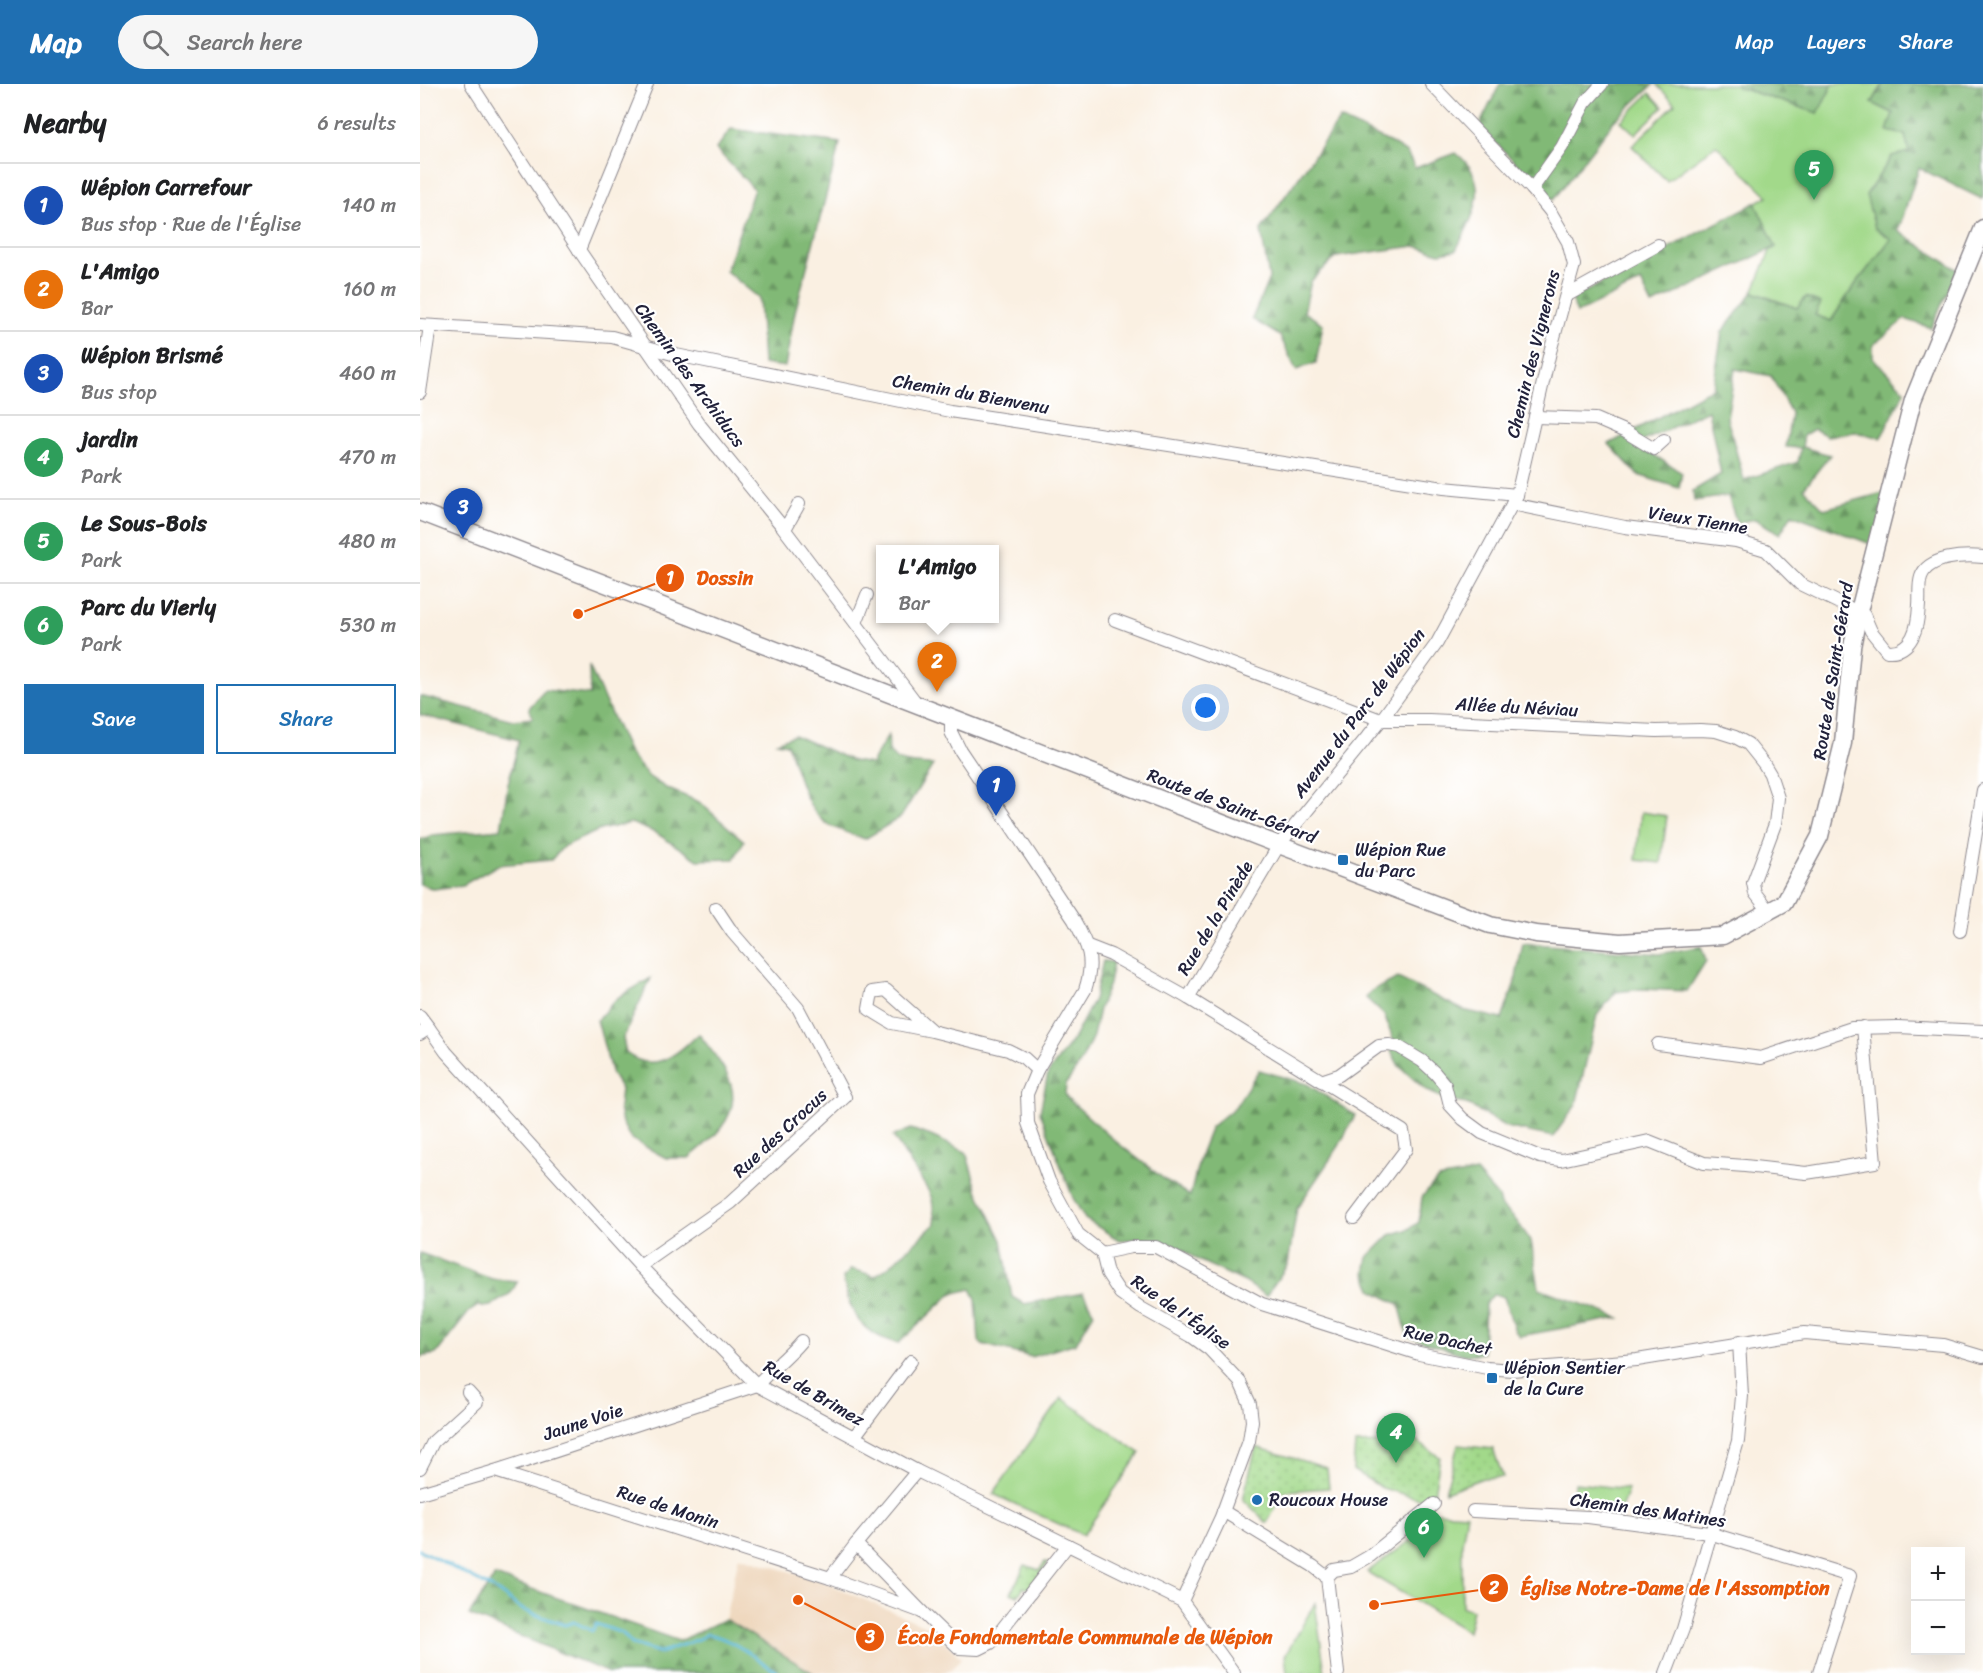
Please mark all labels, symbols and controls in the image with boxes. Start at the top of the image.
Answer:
search box [118,15,538,69]
text: Map [30,18,82,67]
text: Search here [187,23,303,62]
text: Map [1735,23,1774,61]
text: Layers [1807,23,1866,61]
text: Share [1899,23,1953,61]
icon: search [139,26,172,59]
text: Nearby [24,100,106,146]
text: 6 results [317,106,396,141]
pin: 5 [1794,150,1834,200]
text: Wépion Carrefour [81,168,251,207]
text: 1 [39,188,48,223]
text: 140 m [342,188,396,223]
text: Bus stop · Rue de l'Église [81,207,301,242]
text: L'Amigo [81,252,159,291]
street label: Chemin des Vignerons [1497,266,1570,441]
text: 2 [38,272,49,307]
text: 160 m [343,272,396,307]
text: Bar [81,291,112,326]
street label: Chemin des Archiducs [626,296,754,455]
text: Wépion Brismé [81,336,223,375]
text: 3 [38,356,49,391]
text: 460 m [339,356,396,391]
street label: Chemin du Bienvenu [890,364,1052,424]
text: Bus stop [81,375,157,410]
text: jardin [81,420,138,459]
text: 4 [37,440,50,475]
text: 470 m [339,440,396,475]
text: Park [81,459,122,494]
pin: 3 [444,488,483,538]
street label: Vieux Tienne [1646,496,1750,544]
text: Le Sous-Bois [81,504,207,543]
text: 5 [37,524,50,559]
text: 480 m [338,524,396,559]
text: Park [81,543,122,578]
popup [876,545,999,623]
text: L'Amigo [898,547,977,586]
callout: Dossin [655,559,766,597]
text: Dossin [697,561,754,596]
text: 1 [666,562,674,594]
street label: Route de Saint-Gérard [1803,578,1863,762]
text: Bar [898,586,929,621]
text: Parc du Vierly [81,588,216,627]
text: 6 [38,608,49,643]
text: 530 m [340,608,396,643]
street label: Avenue du Parc de Wépion [1284,621,1434,806]
text: Park [81,627,122,662]
pin: 2 [918,642,956,692]
button: Save [24,684,204,754]
button: Share [216,684,396,754]
street label: Allée du Néviau [1454,688,1580,726]
your location [1191,693,1220,722]
street label: Route de Saint-Gérard [1143,759,1323,854]
pin: 1 [976,766,1016,816]
place label: Wépion Rue du Parc [1355,834,1446,887]
marker: Wépion Rue du Parc [1336,853,1350,867]
street label: Rue de la Pinède [1168,854,1262,982]
street label: Rue des Crocus [725,1080,835,1186]
street label: Rue de l'Église [1124,1266,1238,1358]
street label: Rue Dachet [1401,1315,1496,1365]
street label: Rue de Brimez [757,1351,871,1435]
place label: Wépion Sentier de la Cure [1504,1352,1626,1405]
marker: Wépion Sentier de la Cure [1485,1371,1499,1385]
street label: Jaune Voie [538,1394,627,1450]
pin: 4 [1376,1414,1416,1463]
street label: Rue de Monin [613,1475,723,1539]
street label: Chemin des Matines [1568,1483,1729,1537]
place label: Roucoux House [1269,1484,1388,1516]
marker: Roucoux House [1250,1493,1264,1507]
pin: 6 [1404,1508,1444,1558]
map controls [1911,1547,1965,1655]
button: + [1911,1547,1965,1601]
callout: Église Notre-Dame de l'Assomption [1479,1569,1842,1607]
text: Église Notre-Dame de l'Assomption [1520,1571,1830,1606]
text: 2 [1488,1572,1500,1604]
button: − [1911,1601,1965,1655]
callout: École Fondamentale Communale de Wépion [855,1618,1284,1656]
text: École Fondamentale Communale de Wépion [897,1620,1273,1655]
text: 3 [864,1621,875,1653]

